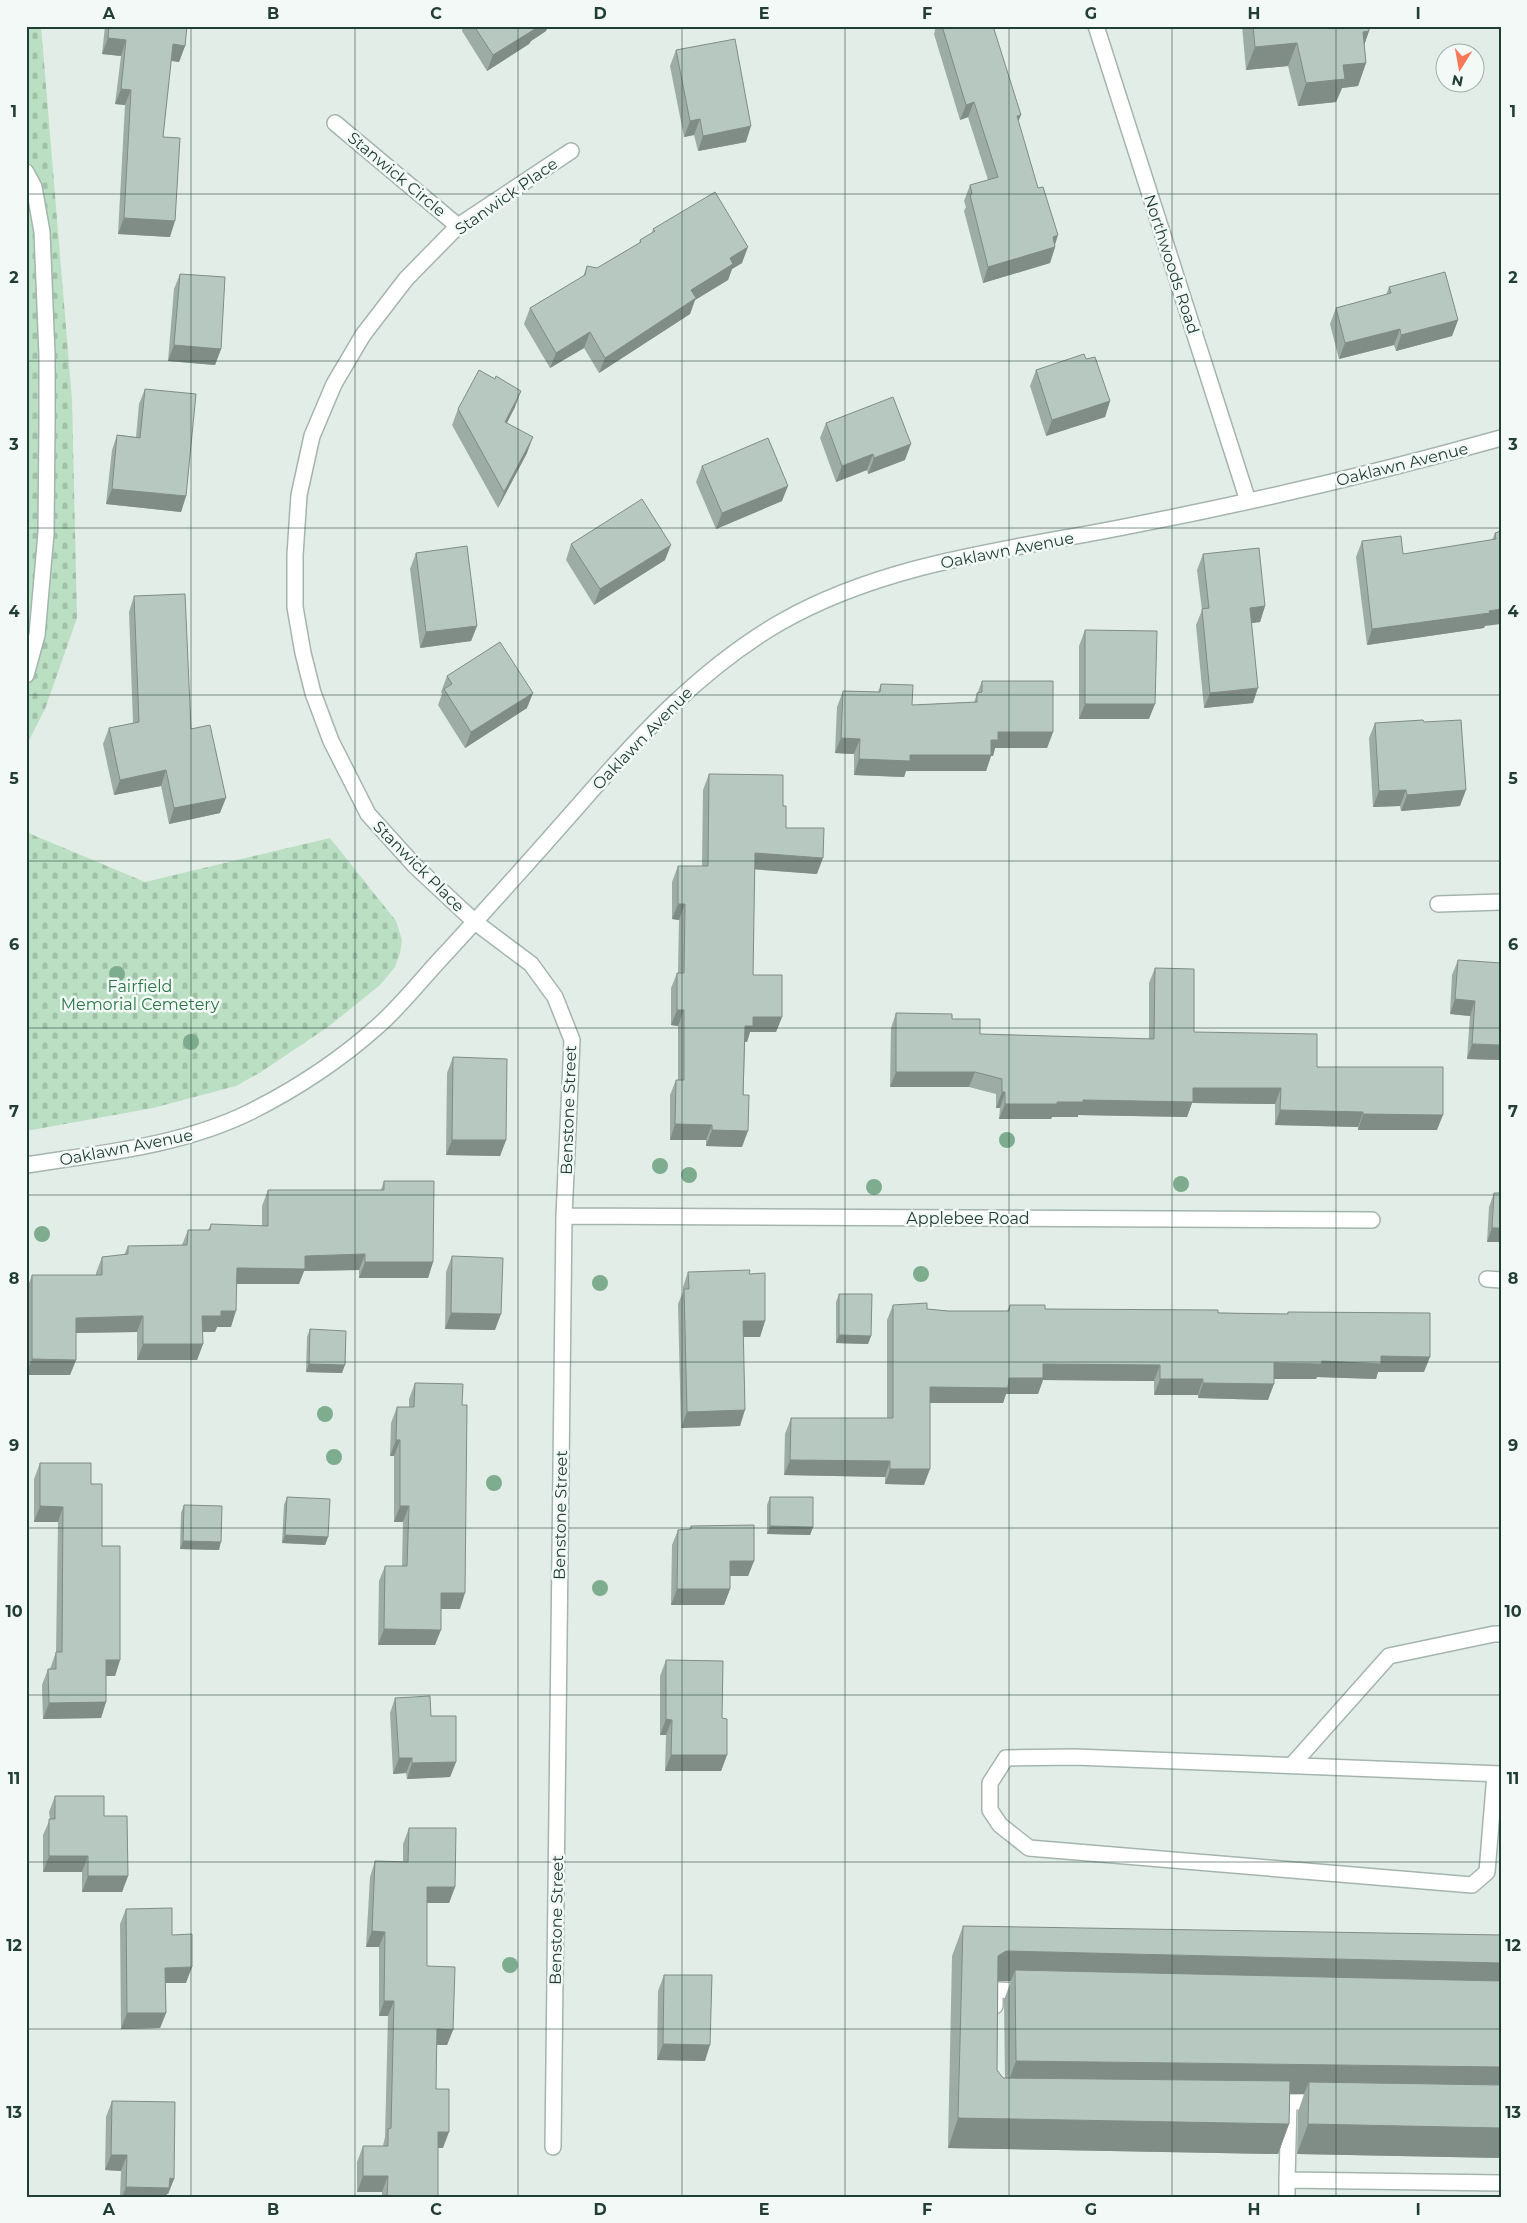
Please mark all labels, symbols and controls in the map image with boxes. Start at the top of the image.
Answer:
text: A [102,4,116,23]
text: B [267,4,279,23]
text: C [430,4,442,23]
text: D [593,4,607,23]
text: E [759,4,769,23]
text: F [922,4,932,23]
text: G [1085,4,1097,23]
text: H [1248,4,1260,23]
text: I [1415,4,1421,23]
north arrow [1434,42,1484,92]
text: N [1450,71,1465,91]
text: 1 [11,102,17,121]
text: 1 [1510,102,1516,121]
street label: Stanwick Circle [344,128,449,221]
street label: Stanwick Place [451,154,561,239]
street label: Northwoods Road [1140,192,1203,336]
text: 2 [9,268,19,287]
text: 2 [1508,268,1518,287]
text: 3 [8,435,19,454]
text: 3 [1507,435,1518,454]
street label: Oaklawn Avenue [1334,439,1470,490]
street label: Oaklawn Avenue [939,528,1075,573]
text: 4 [8,602,20,621]
text: 4 [1507,602,1519,621]
street label: Oaklawn Avenue [588,683,696,794]
text: 5 [9,769,19,788]
text: 5 [1508,769,1518,788]
street label: Stanwick Place [369,817,468,916]
text: 6 [9,935,19,954]
text: 6 [1508,935,1518,954]
park label: Fairfield Memorial Cemetery [61,977,220,1014]
street label: Benstone Street [557,1044,580,1175]
text: 7 [9,1102,19,1121]
text: 7 [1508,1102,1518,1121]
street label: Oaklawn Avenue [58,1125,194,1170]
street label: Applebee Road [906,1209,1030,1228]
text: 8 [9,1269,19,1288]
text: 8 [1508,1269,1518,1288]
text: 9 [9,1436,19,1455]
text: 9 [1508,1436,1518,1455]
street label: Benstone Street [550,1450,571,1580]
text: 10 [5,1602,23,1621]
text: 10 [1504,1602,1522,1621]
text: 11 [8,1769,20,1788]
text: 11 [1507,1769,1519,1788]
street label: Benstone Street [546,1855,567,1985]
text: 12 [6,1936,22,1955]
text: 12 [1505,1936,1521,1955]
text: 13 [6,2103,22,2122]
text: 13 [1505,2103,1521,2122]
text: A [102,2200,116,2219]
text: B [267,2200,279,2219]
text: C [430,2200,442,2219]
text: D [593,2200,607,2219]
text: E [759,2200,769,2219]
text: F [922,2200,932,2219]
text: G [1085,2200,1097,2219]
text: H [1248,2200,1260,2219]
text: I [1415,2200,1421,2219]

